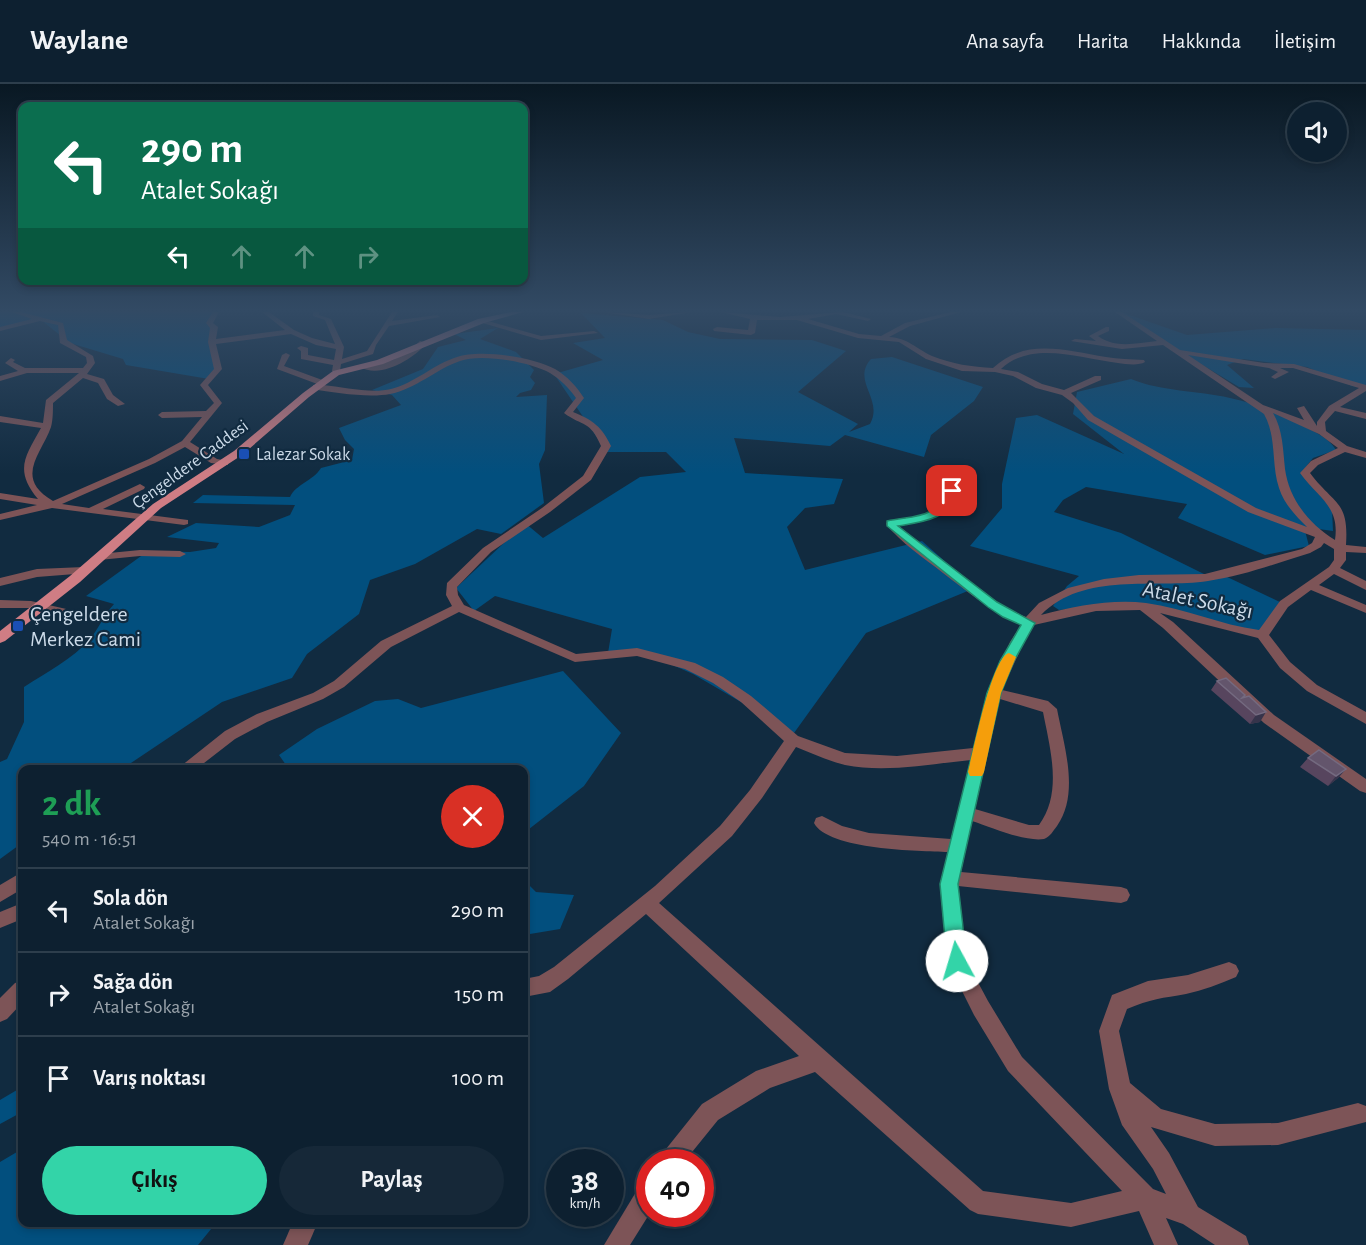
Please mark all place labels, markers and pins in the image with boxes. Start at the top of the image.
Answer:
place label: Lalezar Sokak [256,446,351,464]
marker: Lalezar Sokak [237,447,251,461]
pin [926,465,977,516]
place label: Çengeldere Merkez Cami [30,603,141,650]
marker: Çengeldere Merkez Cami [11,619,25,633]

